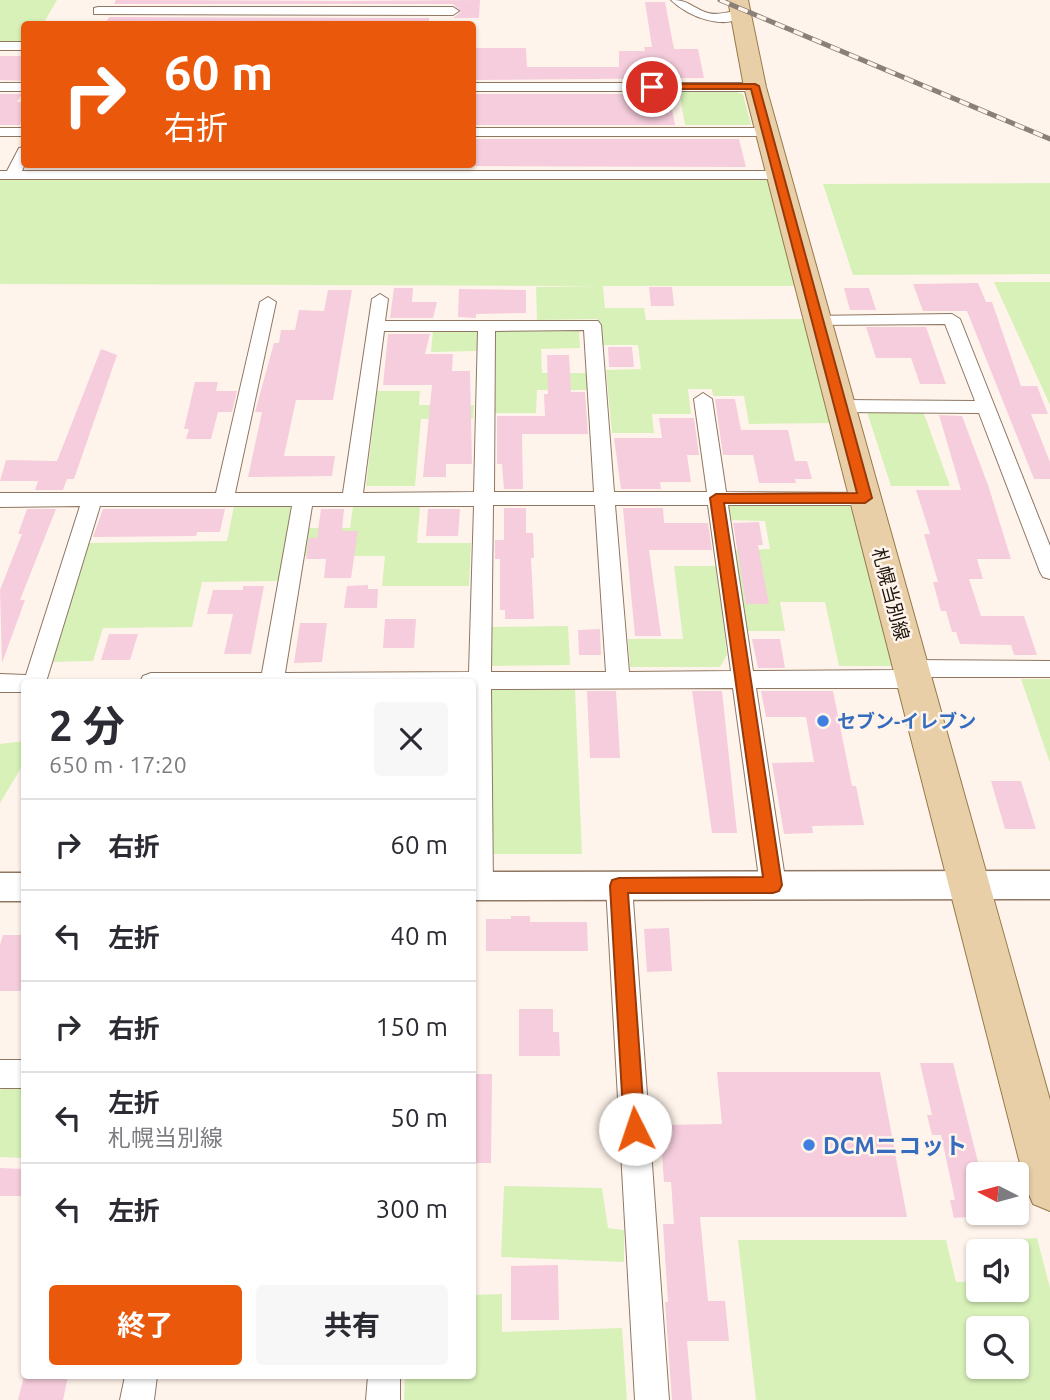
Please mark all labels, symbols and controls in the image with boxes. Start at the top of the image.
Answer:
text: 60 m [164,44,273,99]
icon: right [49,49,140,140]
pin [622,57,682,117]
icon: arrive [633,68,671,106]
text: 右折 [164,109,228,145]
street label: 札幌当別線 [868,545,914,643]
text: 2 分 [49,702,125,749]
button: close [374,702,448,776]
place label: セブン-イレブン [837,710,976,732]
marker: セブン-イレブン [815,713,831,729]
text: 650 m · 17:20 [49,752,187,777]
icon: right [49,826,87,864]
text: 60 m [390,830,448,859]
text: 右折 [108,832,160,861]
icon: left [49,917,87,955]
text: 40 m [390,921,448,950]
text: 左折 [108,923,160,952]
icon: right [49,1008,87,1046]
text: 150 m [376,1012,448,1041]
text: 右折 [108,1014,160,1043]
text: 左折 [108,1088,160,1117]
position arrow [598,1092,672,1166]
icon: left [49,1099,87,1137]
text: 50 m [390,1103,448,1132]
text: 札幌当別線 [108,1125,223,1150]
place label: DCMニコット [823,1133,967,1158]
marker: DCMニコット [801,1137,817,1153]
north arrow [966,1162,1029,1225]
map controls [966,1162,1029,1379]
icon: left [49,1190,87,1228]
text: 300 m [376,1194,448,1223]
text: 左折 [108,1196,160,1225]
button: sound [966,1239,1029,1302]
button: 終了 [49,1285,242,1365]
button: 共有 [256,1285,448,1365]
button: search [966,1316,1029,1379]

